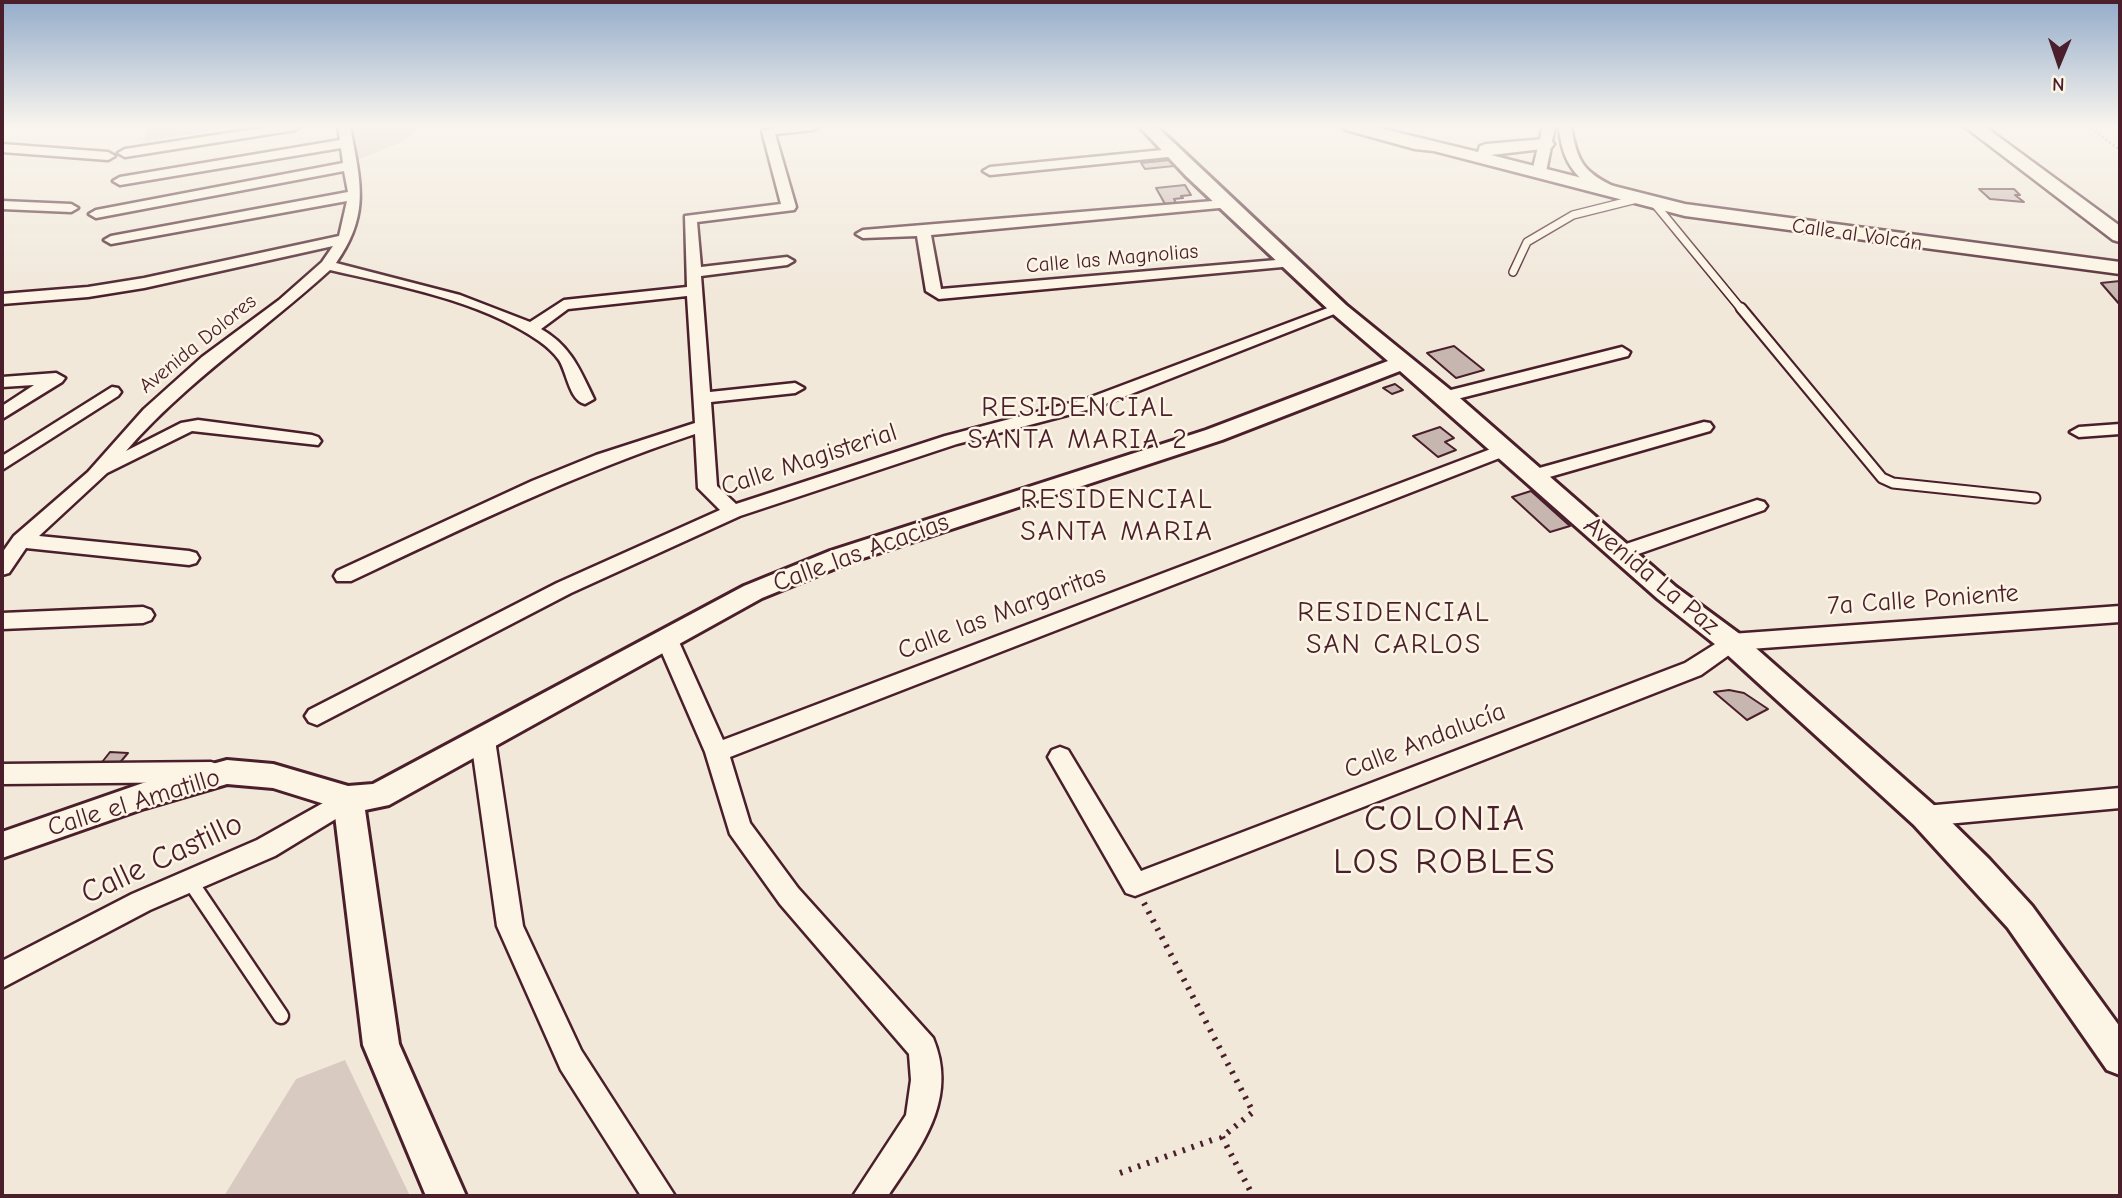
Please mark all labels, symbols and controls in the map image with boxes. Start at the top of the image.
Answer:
north arrow [2024,28,2094,98]
text: N [2052,73,2065,95]
street label: Calle al Volcán [1790,213,1924,257]
street label: Calle las Magnolias [1025,239,1199,279]
street label: Avenida Dolores [134,289,262,399]
district label: RESIDENCIAL SANTA MARIA 2 [969,391,1187,457]
street label: Calle Magisterial [717,417,901,503]
district label: RESIDENCIAL SANTA MARIA [1022,483,1212,549]
street label: Calle las Acacias [769,507,953,599]
street label: Avenida La Paz [1577,510,1725,642]
street label: Calle las Margaritas [894,559,1110,667]
street label: 7a Calle Poniente [1826,578,2020,622]
district label: RESIDENCIAL SAN CARLOS [1299,596,1489,662]
street label: Calle Andalucía [1340,696,1510,786]
street label: Calle el Amatillo [44,762,224,844]
district label: COLONIA LOS ROBLES [1334,798,1556,885]
street label: Calle Castillo [75,805,249,913]

